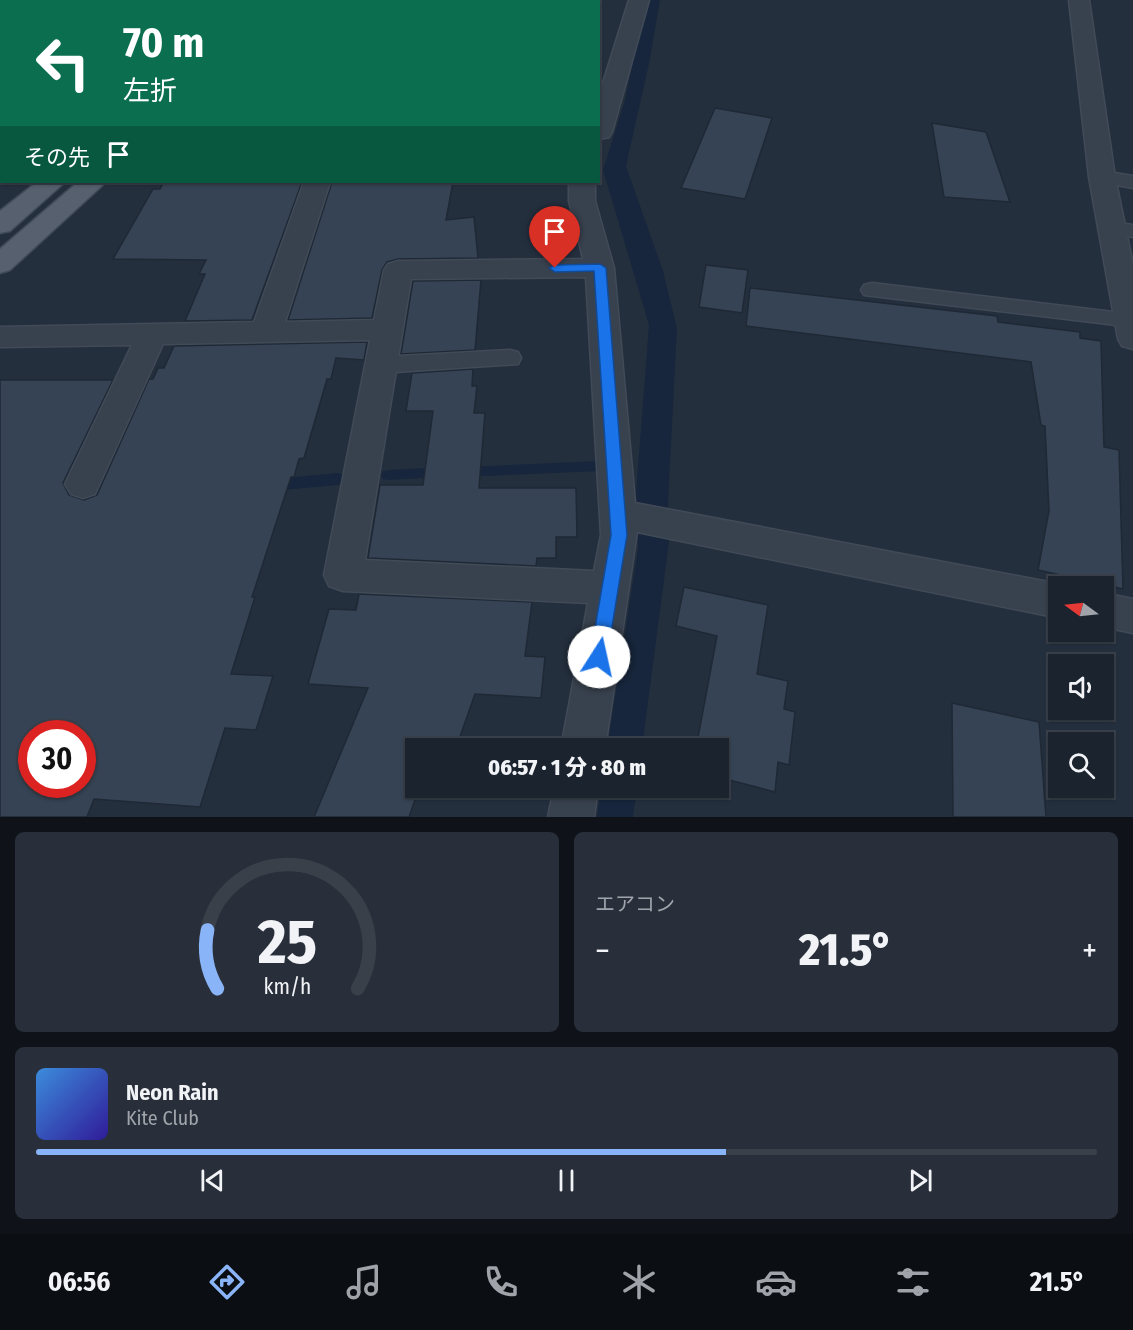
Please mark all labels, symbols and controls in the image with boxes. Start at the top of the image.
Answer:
text: 70 m [123,18,204,68]
icon: left [24,24,102,102]
text: 左折 [123,75,177,107]
icon: arrive [102,138,135,171]
text: その先 [24,144,90,171]
pin [529,206,580,268]
icon: arrive [538,215,571,248]
north arrow [1048,576,1114,642]
map controls [1048,576,1114,798]
position arrow [567,625,631,689]
button: sound [1048,654,1114,720]
speed limit sign: 30 [18,720,96,798]
button: search [1048,732,1114,798]
text: 06:57 · 1 分 · 80 m [488,754,646,781]
text: エアコン [595,892,675,916]
text: 25 [256,905,317,980]
text: 21.5° [799,923,893,977]
text: − [595,931,610,971]
text: + [1082,931,1097,971]
text: km/h [263,974,311,1000]
text: Neon Rain [126,1079,219,1106]
text: Kite Club [126,1106,199,1130]
icon: previous [196,1164,229,1197]
icon: pause [550,1164,583,1197]
icon: next [904,1164,937,1197]
icon: directions [206,1261,248,1303]
icon: music [343,1261,385,1303]
icon: phone [480,1261,522,1303]
icon: climate [618,1261,660,1303]
icon: car [755,1261,797,1303]
icon: filters [892,1261,934,1303]
text: 06:56 [48,1266,110,1298]
text: 21.5° [1030,1266,1085,1298]

